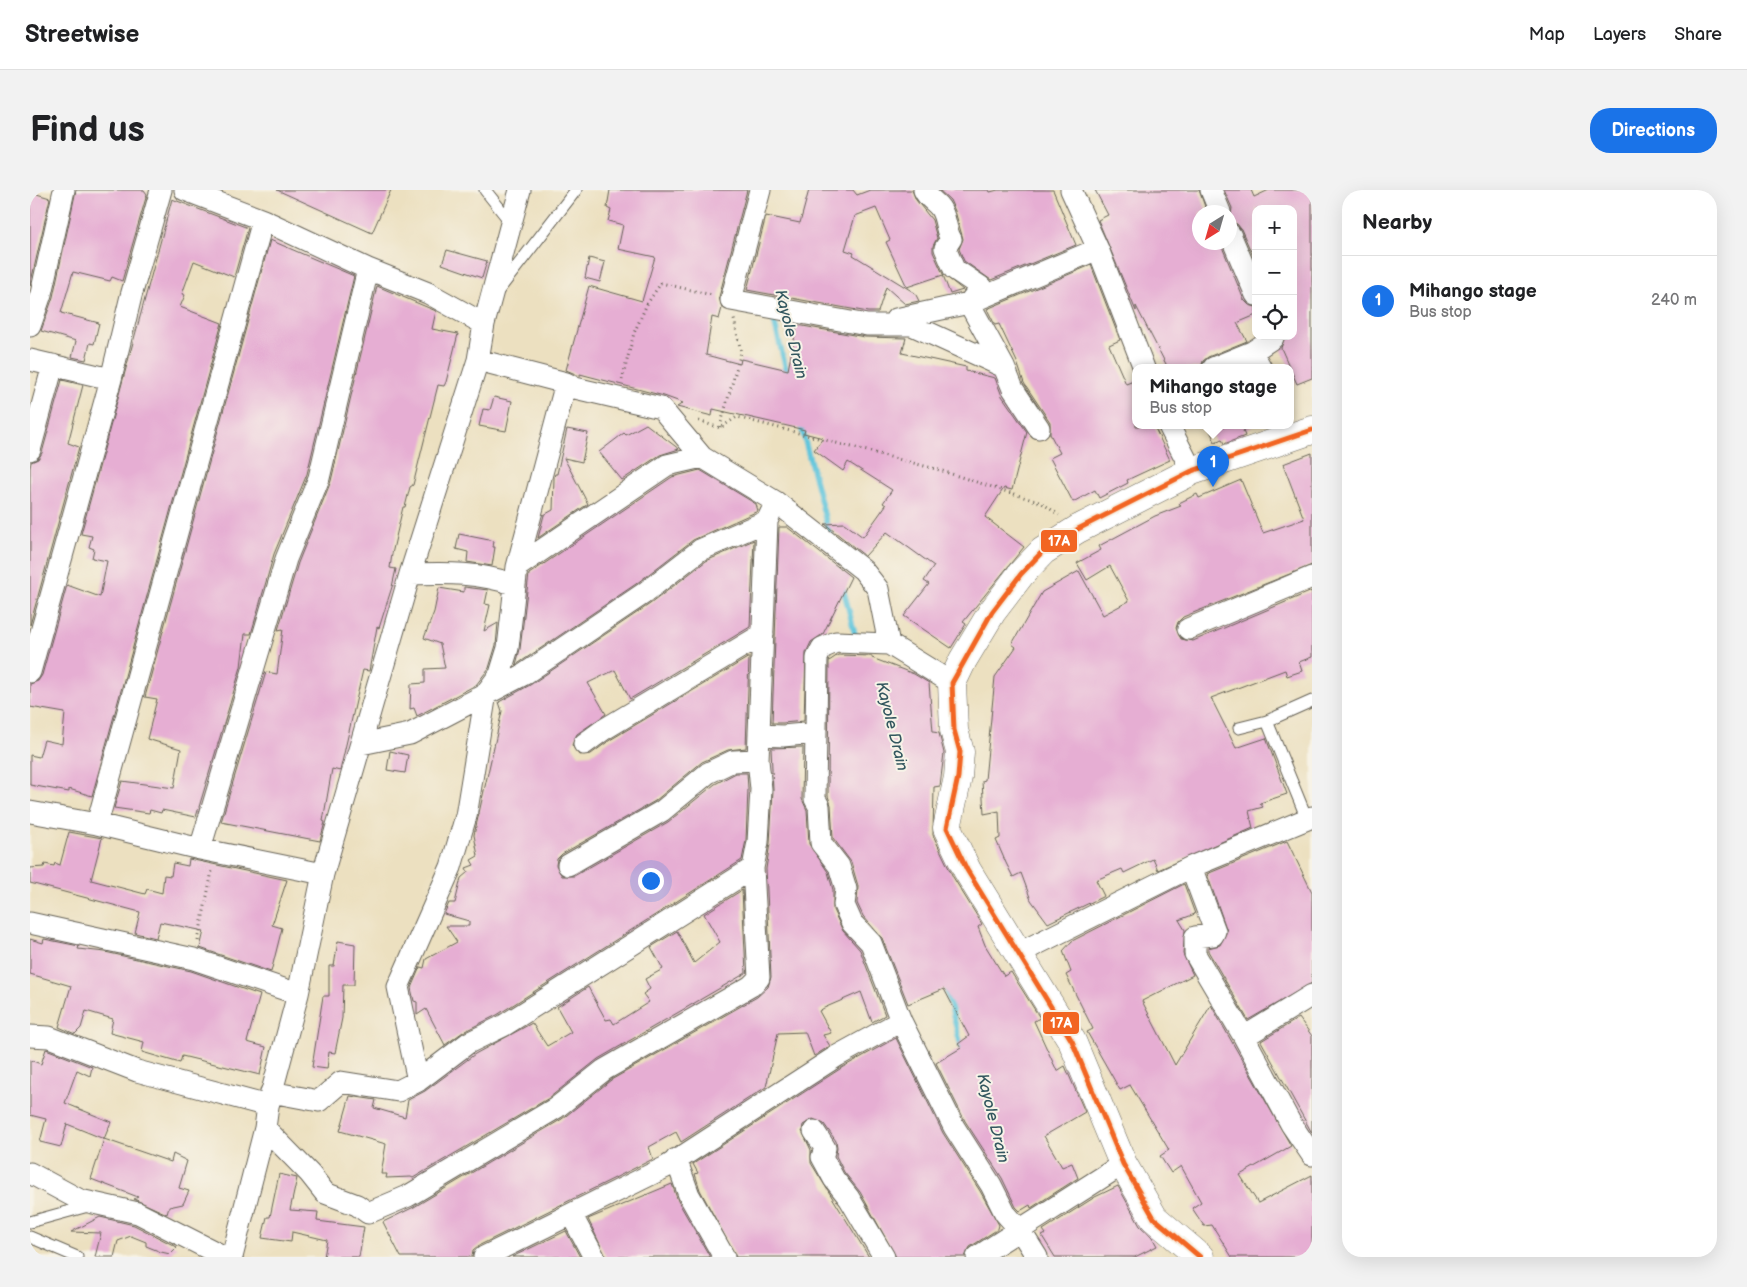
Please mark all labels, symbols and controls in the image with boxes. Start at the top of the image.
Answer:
text: Streetwise [25,20,139,49]
text: Map [1529,24,1565,45]
text: Layers [1593,24,1646,45]
text: Share [1674,24,1722,45]
button: Directions [1590,108,1717,153]
text: Find us [30,109,145,152]
north arrow [1192,205,1237,250]
map controls [1252,205,1297,340]
button: + [1252,205,1297,250]
text: Nearby [1362,210,1432,235]
button: − [1252,250,1297,295]
text: Mihango stage [1409,280,1537,303]
water label: Kayole Drain [770,288,811,381]
text: 1 [1375,291,1381,310]
text: 240 m [1651,291,1697,310]
button: locate [1252,295,1297,340]
text: Bus stop [1409,303,1472,322]
popup [1132,364,1294,429]
text: Mihango stage [1149,376,1277,399]
text: Bus stop [1149,399,1212,418]
pin: 1 [1197,446,1229,487]
line badge: 17A [1040,529,1078,553]
text: 17A [1048,533,1071,550]
water label: Kayole Drain [871,680,912,773]
your location [638,868,664,894]
line badge: 17A [1042,1011,1080,1035]
text: 17A [1050,1015,1073,1032]
water label: Kayole Drain [972,1072,1013,1165]

